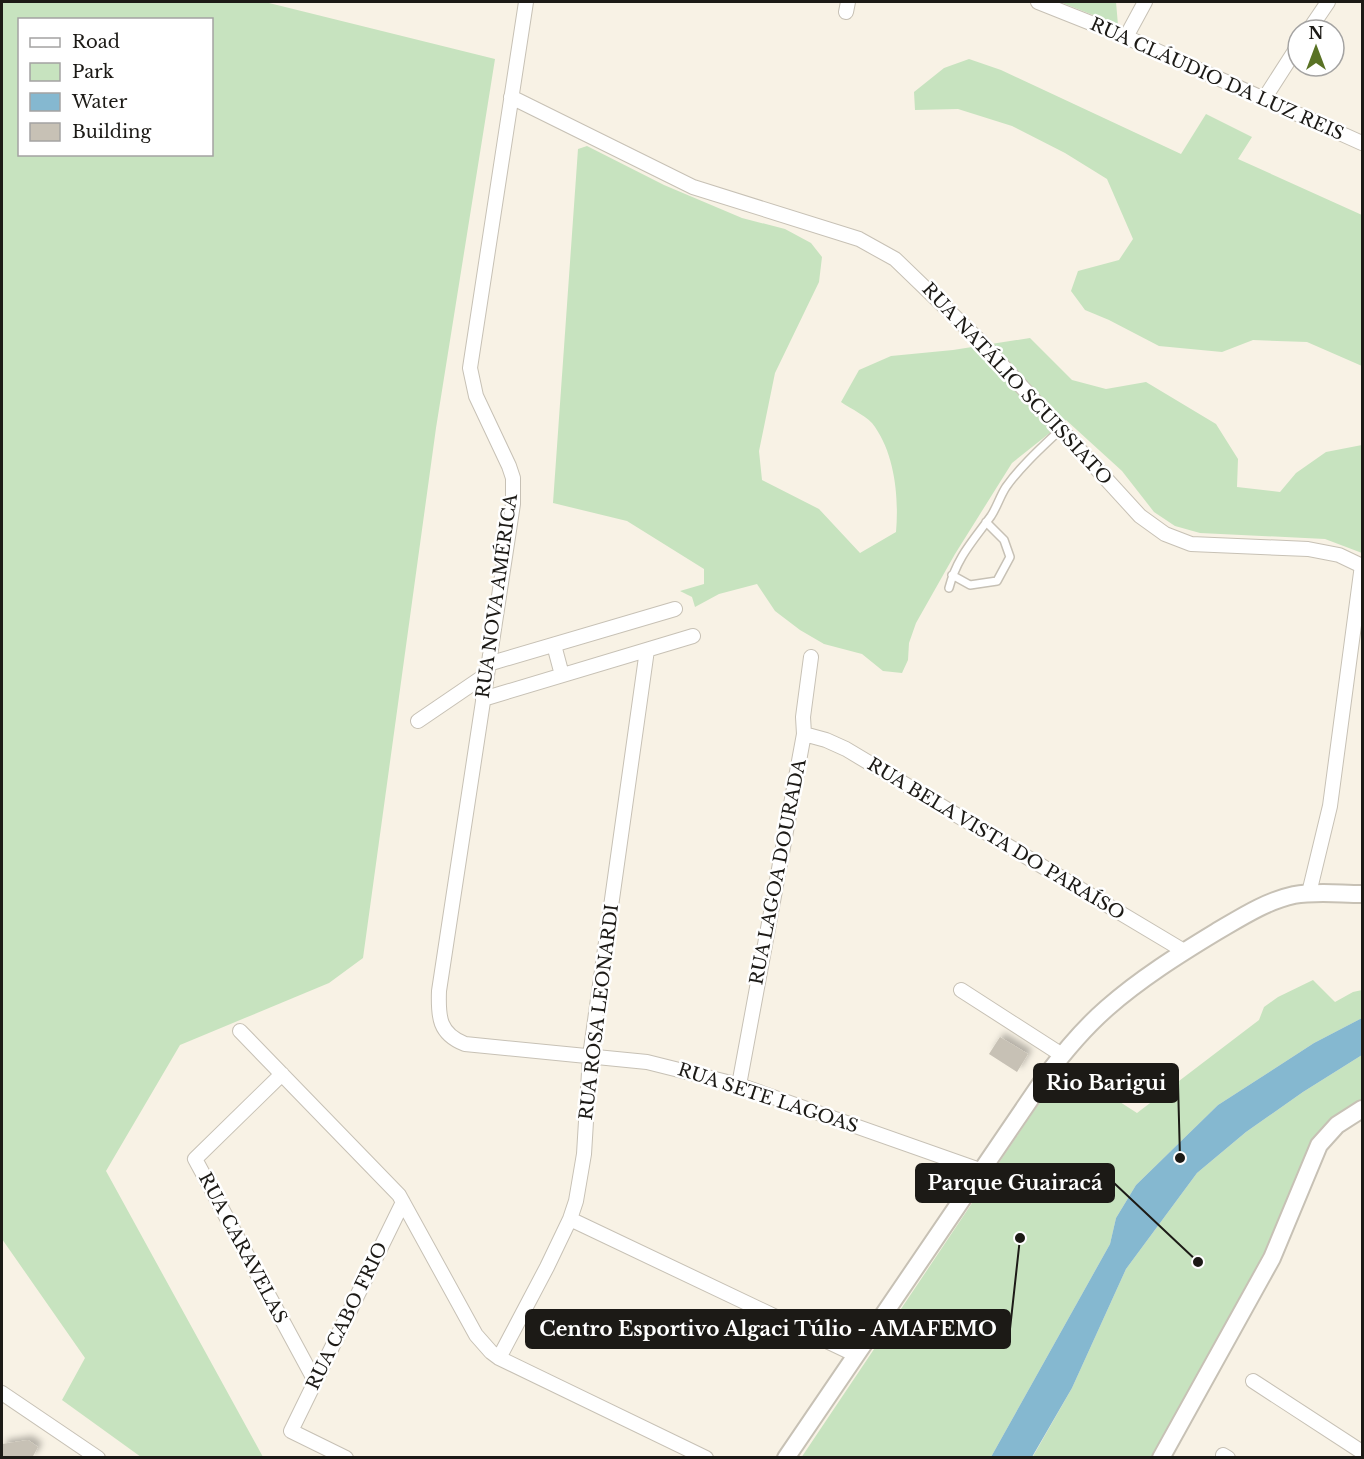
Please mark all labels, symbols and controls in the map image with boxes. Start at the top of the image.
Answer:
street label: RUA CLÁUDIO DA LUZ REIS [1087,12,1348,145]
legend [18,18,213,156]
north arrow [1286,18,1346,78]
text: N [1308,23,1324,43]
text: Road [72,31,120,53]
text: Park [72,61,114,83]
text: Water [71,91,128,113]
text: Building [72,121,151,143]
street label: RUA NATÁLIO SCUISSIATO [917,278,1117,490]
street label: RUA NOVA AMÉRICA [471,491,522,700]
street label: RUA BELA VISTA DO PARAÍSO [863,752,1129,925]
street label: RUA LAGOA DOURADA [745,756,811,987]
street label: RUA ROSA LEONARDI [575,903,623,1121]
street label: RUA SETE LAGOAS [675,1058,861,1138]
callout: Rio Barigui [1034,1064,1178,1102]
text: Rio Barigui [1046,1071,1166,1095]
callout: Parque Guairacá [916,1164,1114,1202]
street label: RUA CARAVELAS [194,1169,292,1327]
text: Parque Guairacá [928,1171,1103,1195]
street label: RUA CABO FRIO [302,1239,392,1393]
callout: Centro Esportivo Algaci Túlio - AMAFEMO [526,1310,1010,1348]
text: Centro Esportivo Algaci Túlio - AMAFEMO [539,1317,997,1341]

